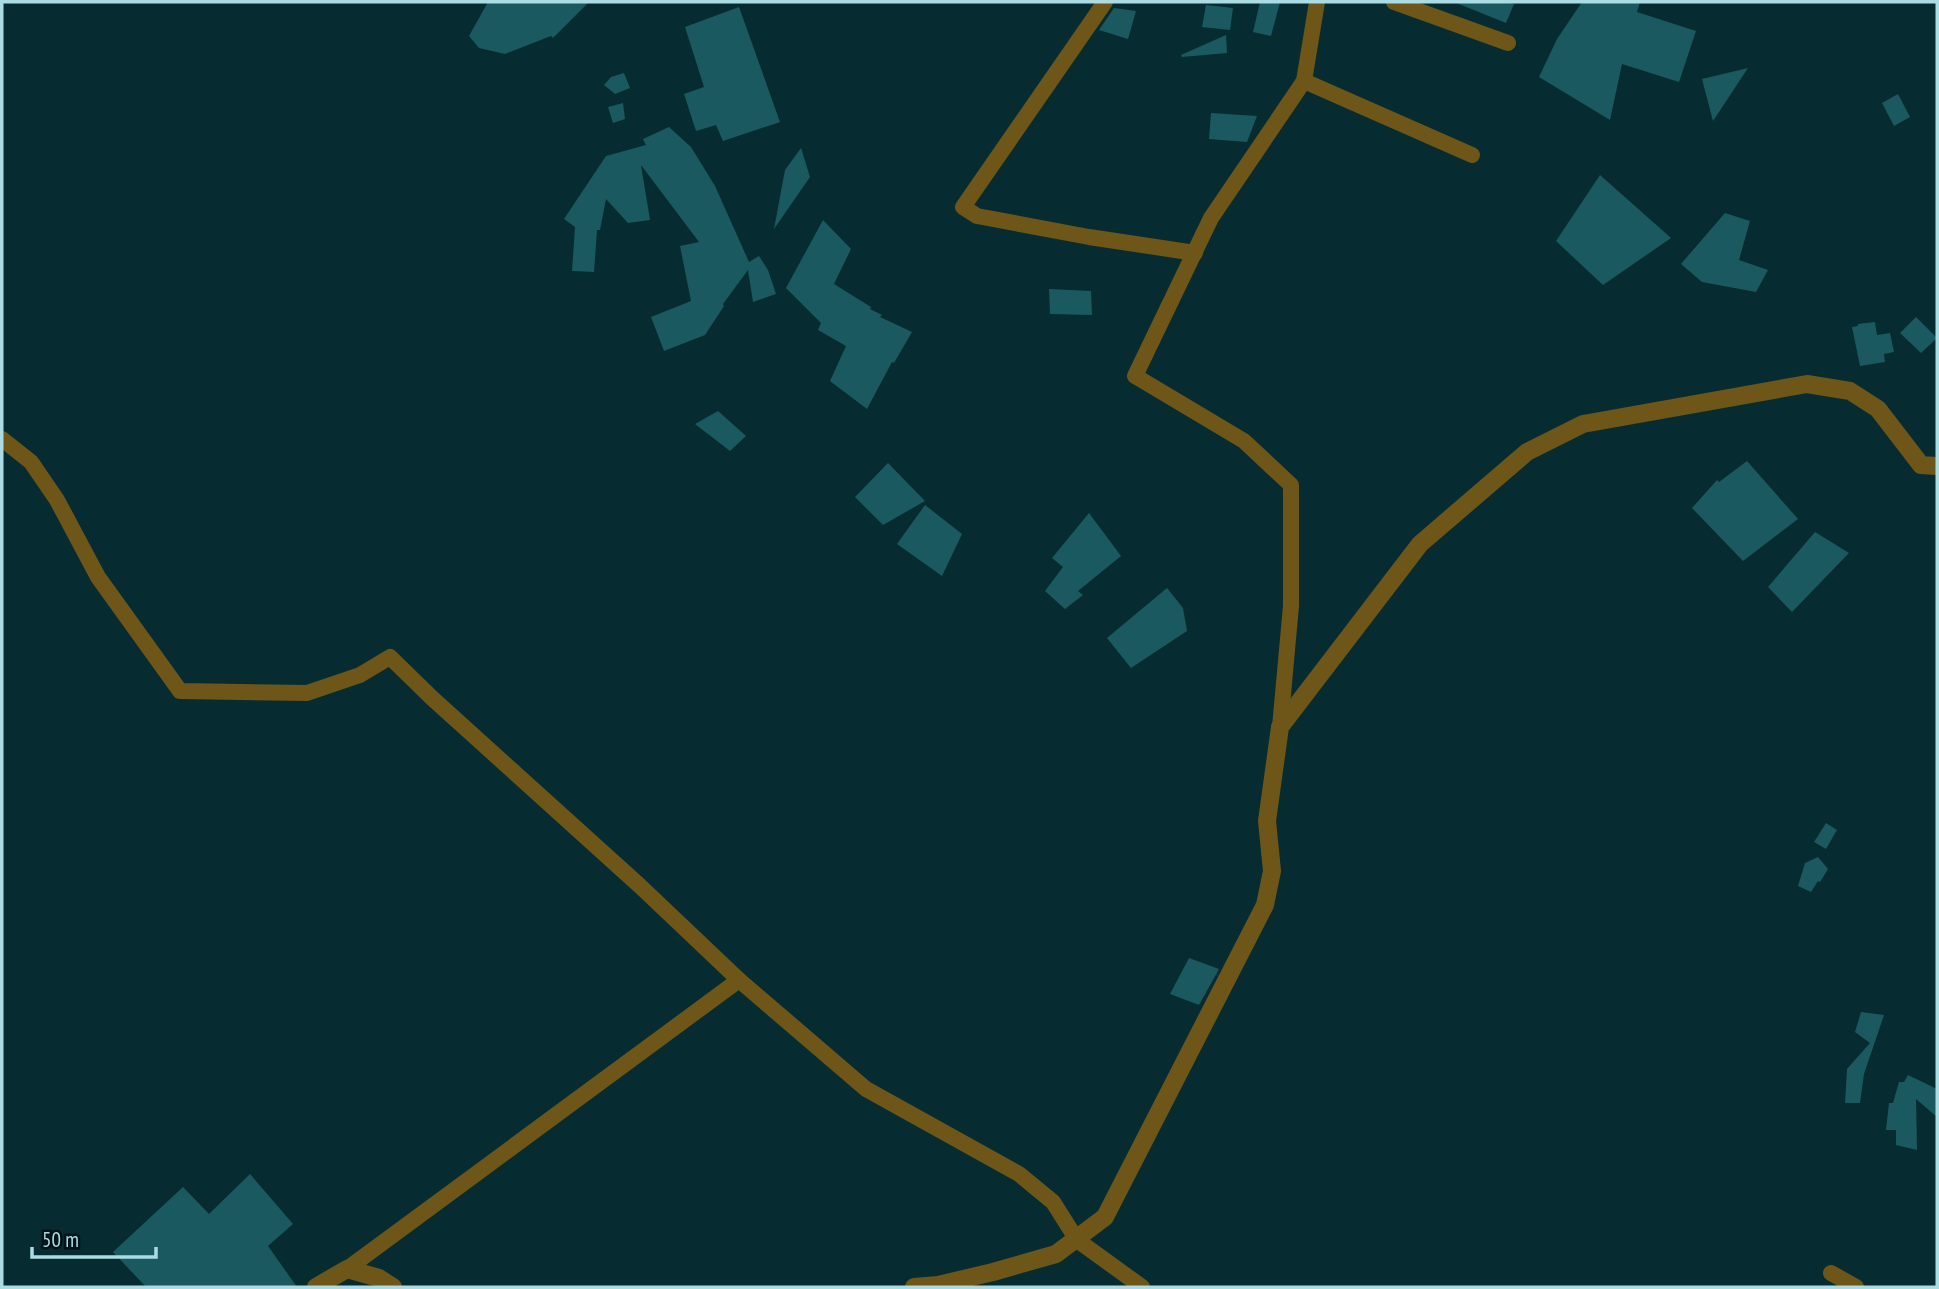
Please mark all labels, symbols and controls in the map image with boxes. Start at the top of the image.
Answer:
scale bar [32,1216,156,1260]
text: 50 m [42,1226,79,1253]

